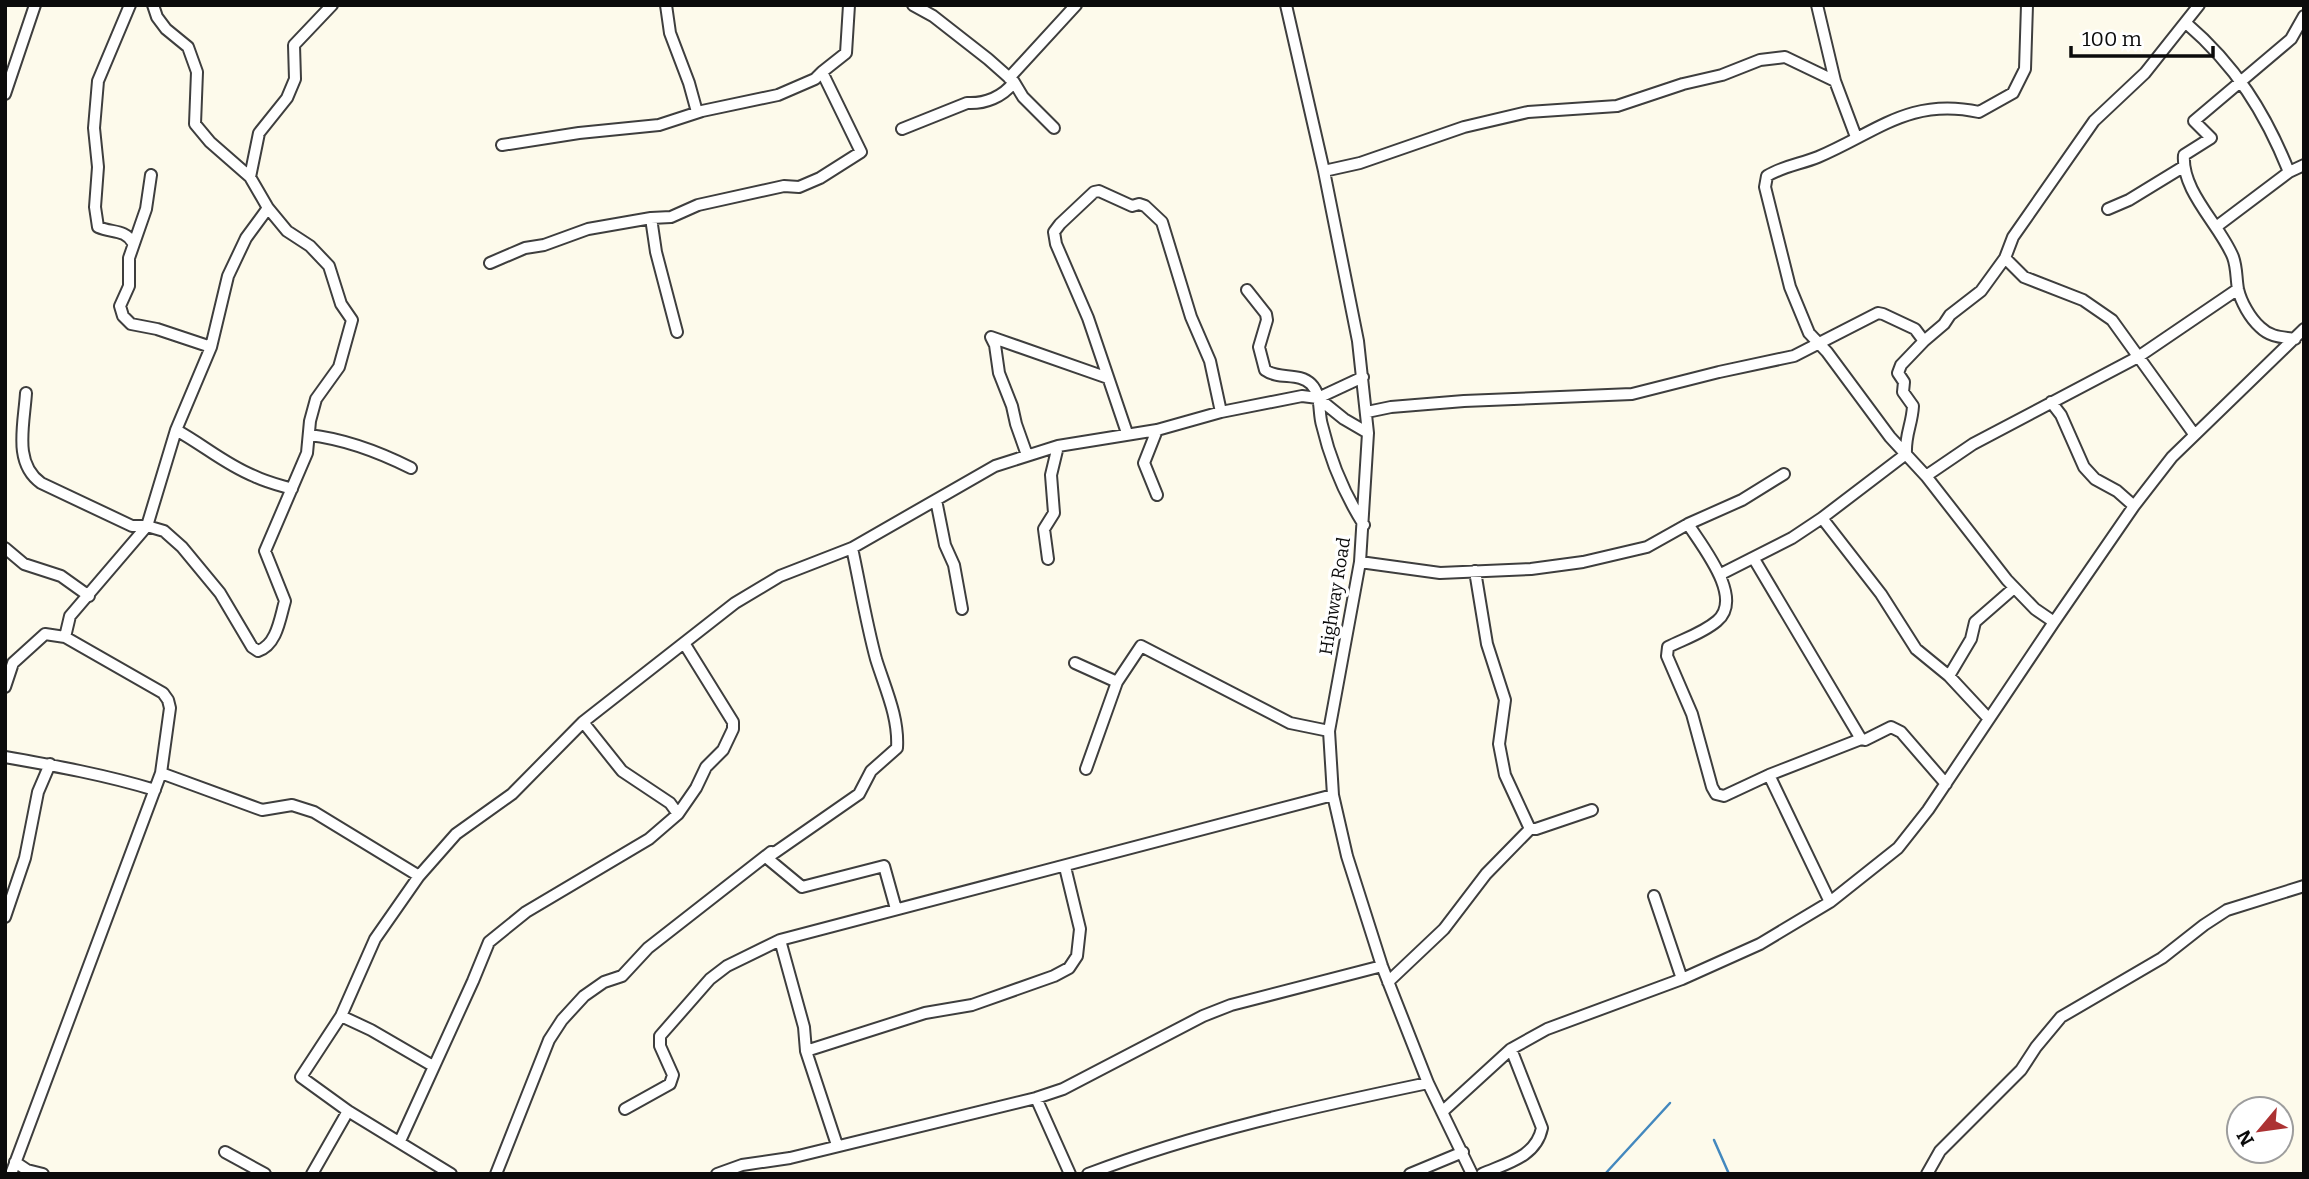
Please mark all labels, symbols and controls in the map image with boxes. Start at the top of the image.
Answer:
scale bar [2071,14,2213,58]
text: 100 m [2082,26,2142,52]
street label: Highway Road [1315,535,1355,657]
north arrow [2225,1095,2295,1165]
text: N [2232,1126,2259,1150]

